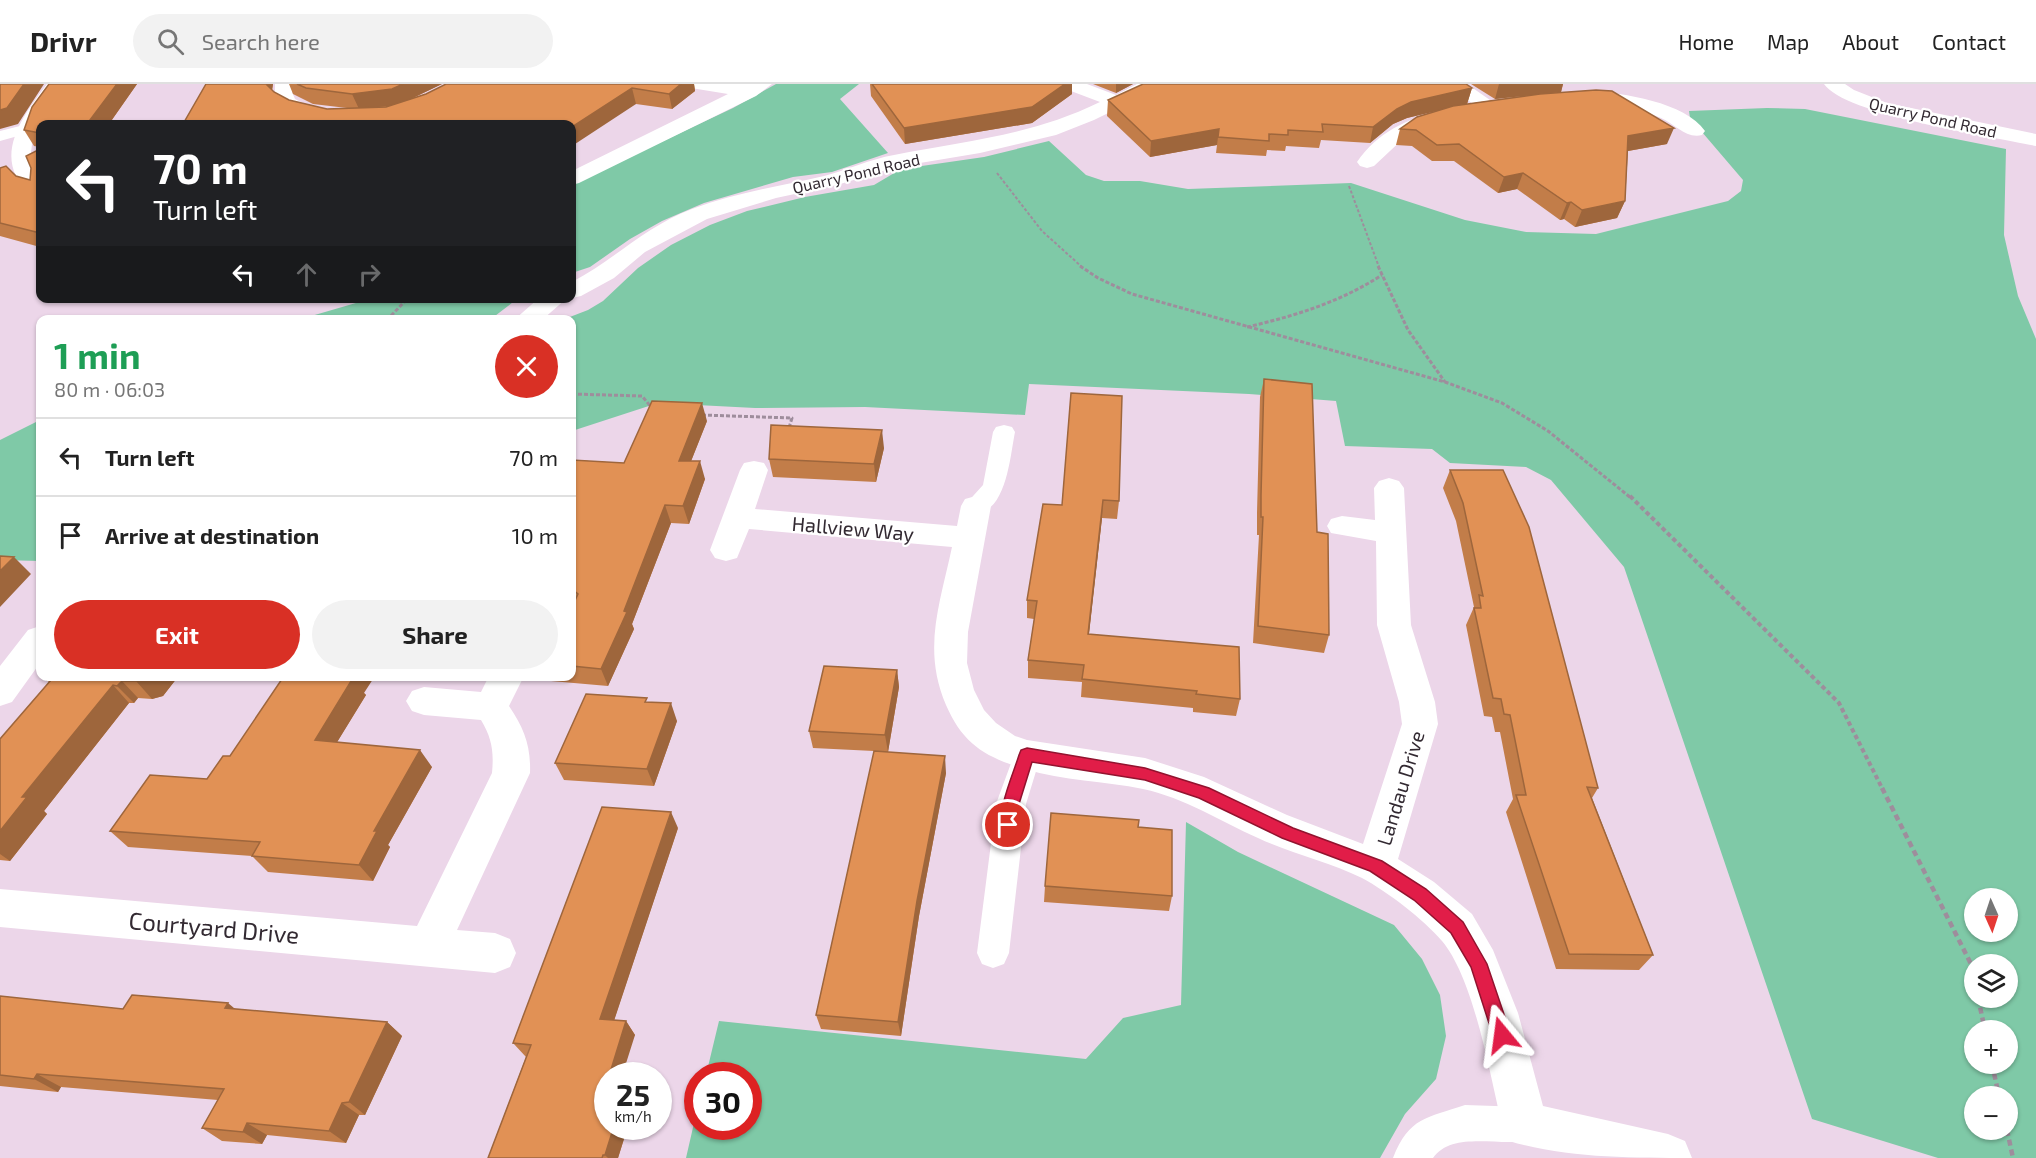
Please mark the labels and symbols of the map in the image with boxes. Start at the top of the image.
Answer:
street label: Quarry Pond Road [1867,93,1999,142]
street label: Quarry Pond Road [790,149,922,198]
street label: Hallview Way [791,511,916,545]
street label: Landau Drive [1371,728,1429,848]
pin [982,799,1033,850]
north arrow [1964,888,2018,942]
street label: Courtyard Drive [128,905,300,949]
position arrow [1470,1003,1534,1067]
speed limit sign: 30 [684,1062,762,1140]

